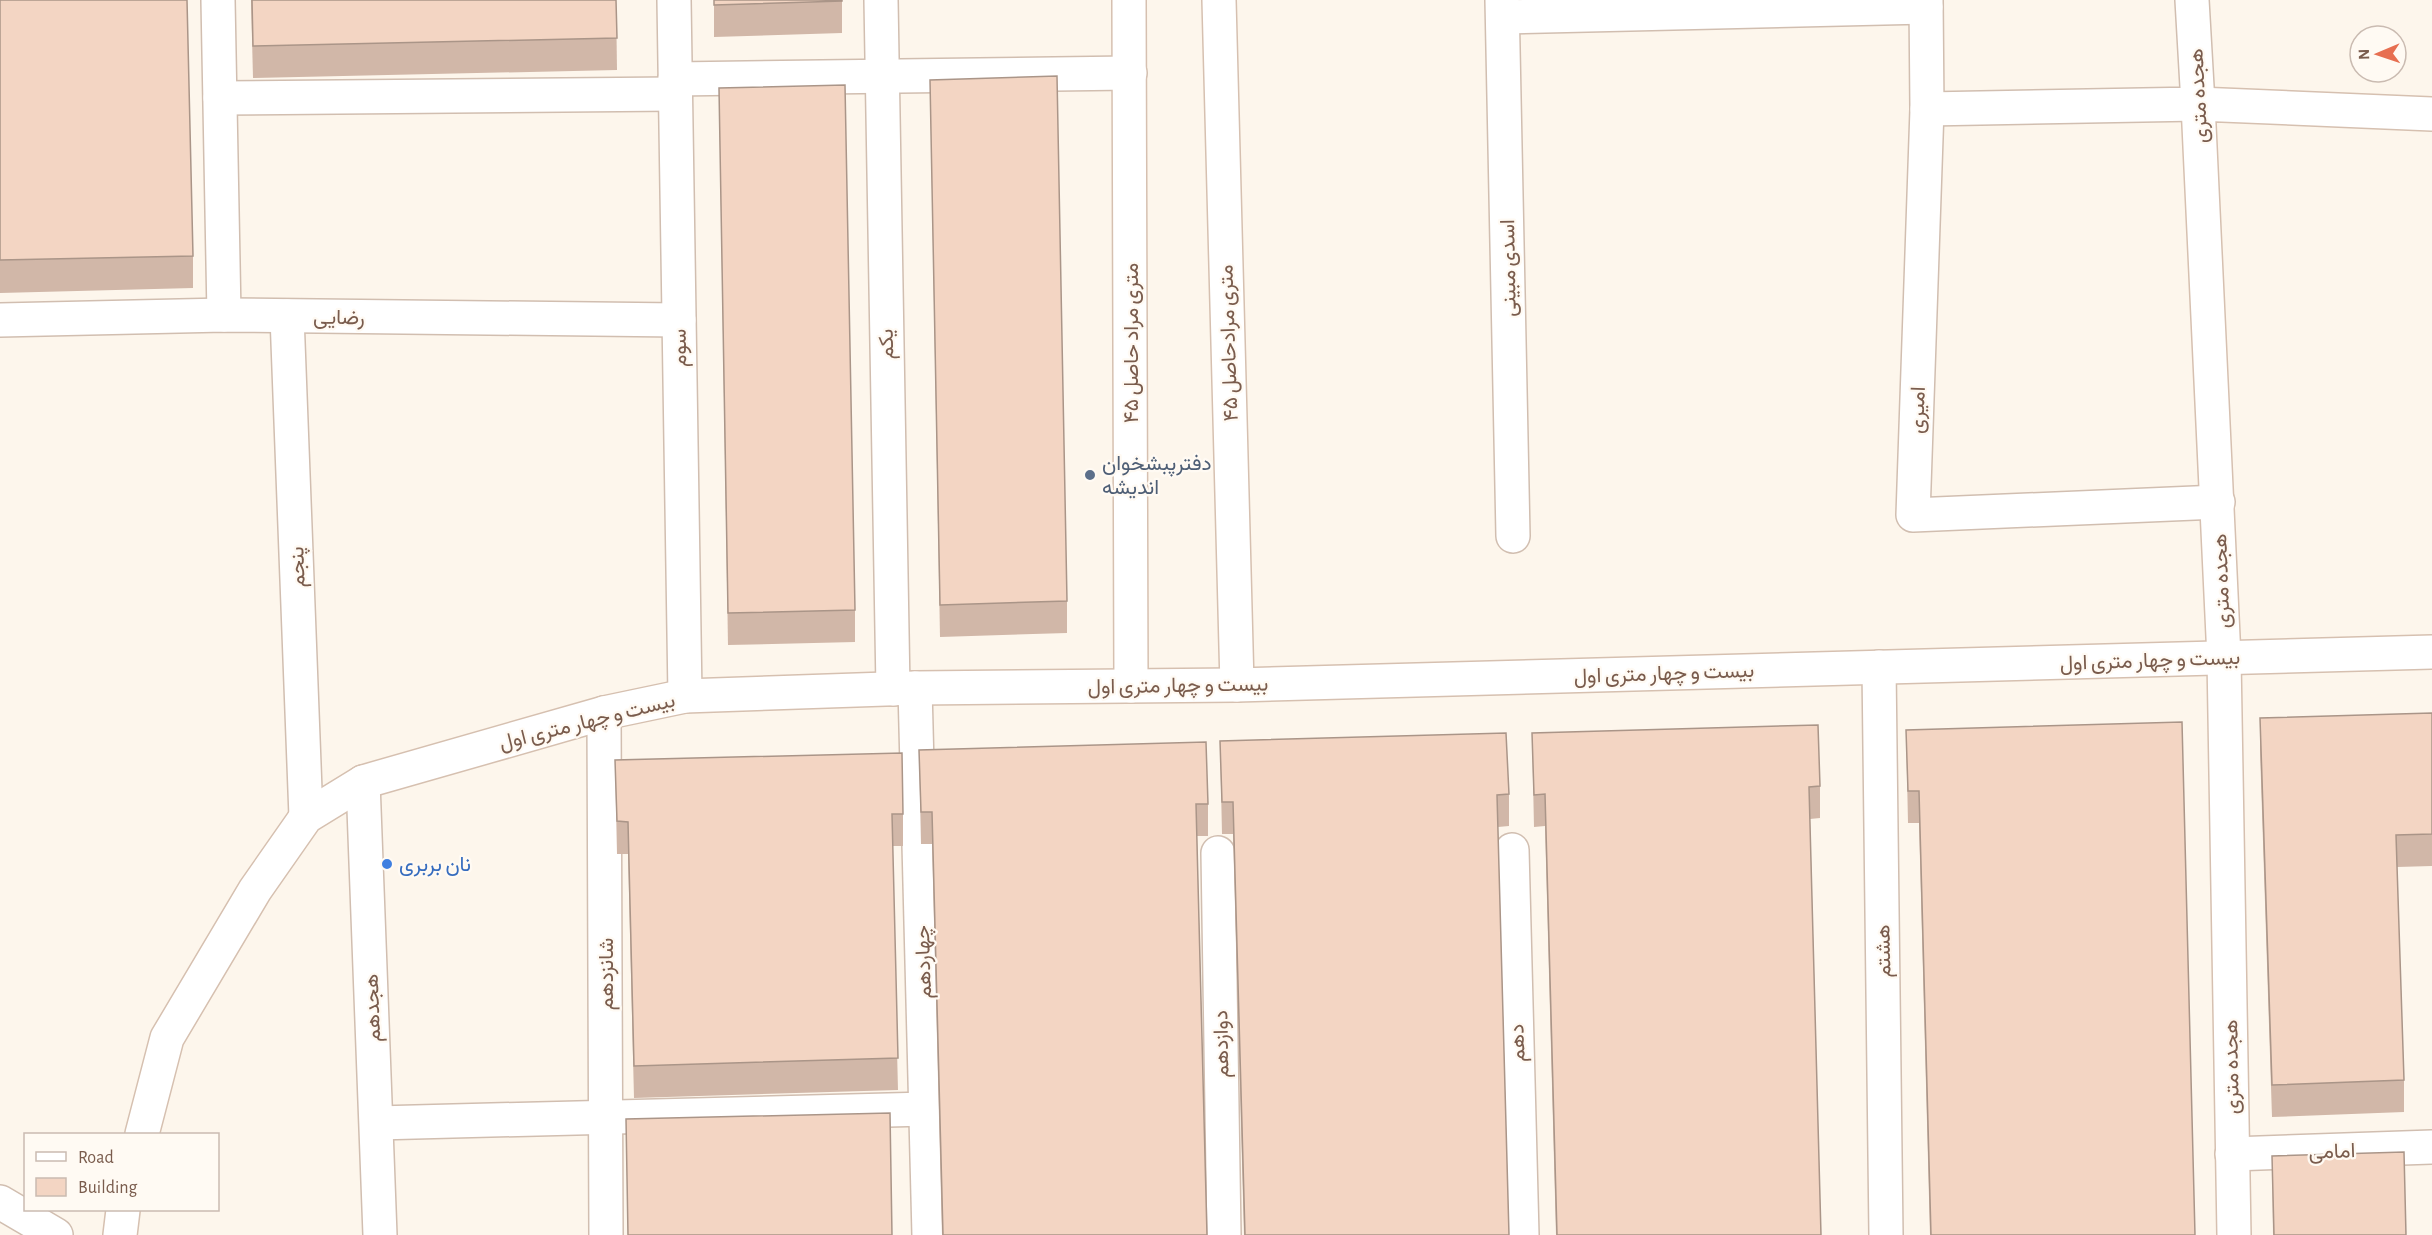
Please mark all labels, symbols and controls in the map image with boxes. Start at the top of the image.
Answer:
north arrow [2348,24,2408,84]
street label: هجده متری [2186,48,2213,144]
text: N [2356,49,2372,60]
street label: اسدی مبینی [1497,219,1521,317]
street label: ۴۵ متری مراد حاصل [1121,263,1144,423]
street label: ۴۵ متری مرادحاصل [1215,264,1244,422]
street label: رضایی [313,307,365,330]
street label: یکم [876,328,900,359]
street label: سوم [669,329,693,367]
street label: امیری [1906,386,1931,434]
place label: دفترپبشخوان اندیشه [1102,453,1212,499]
marker: دفترپبشخوان اندیشه [1083,468,1097,482]
street label: هجده متری [2209,533,2236,629]
street label: پنجم [286,546,312,588]
street label: بیست و چهار متری اول [2059,647,2241,677]
street label: بیست و چهار متری اول [1573,660,1755,690]
street label: بیست و چهار متری اول [1087,673,1269,701]
street label: بیست و چهار متری اول [497,689,678,756]
place label: نان بربری [399,854,471,877]
marker: نان بربری [380,857,394,871]
street label: هشتم [1873,924,1897,978]
street label: چهاردهم [912,925,938,999]
street label: شانزدهم [596,938,620,1010]
street label: هجدهم [361,974,387,1042]
street label: دوازدهم [1210,1010,1236,1078]
street label: هجده متری [2220,1019,2245,1115]
street label: دهم [1506,1024,1532,1062]
legend [24,1133,219,1211]
street label: امامی [2308,1140,2356,1164]
text: Road [78,1149,114,1167]
text: Building [78,1179,138,1197]

